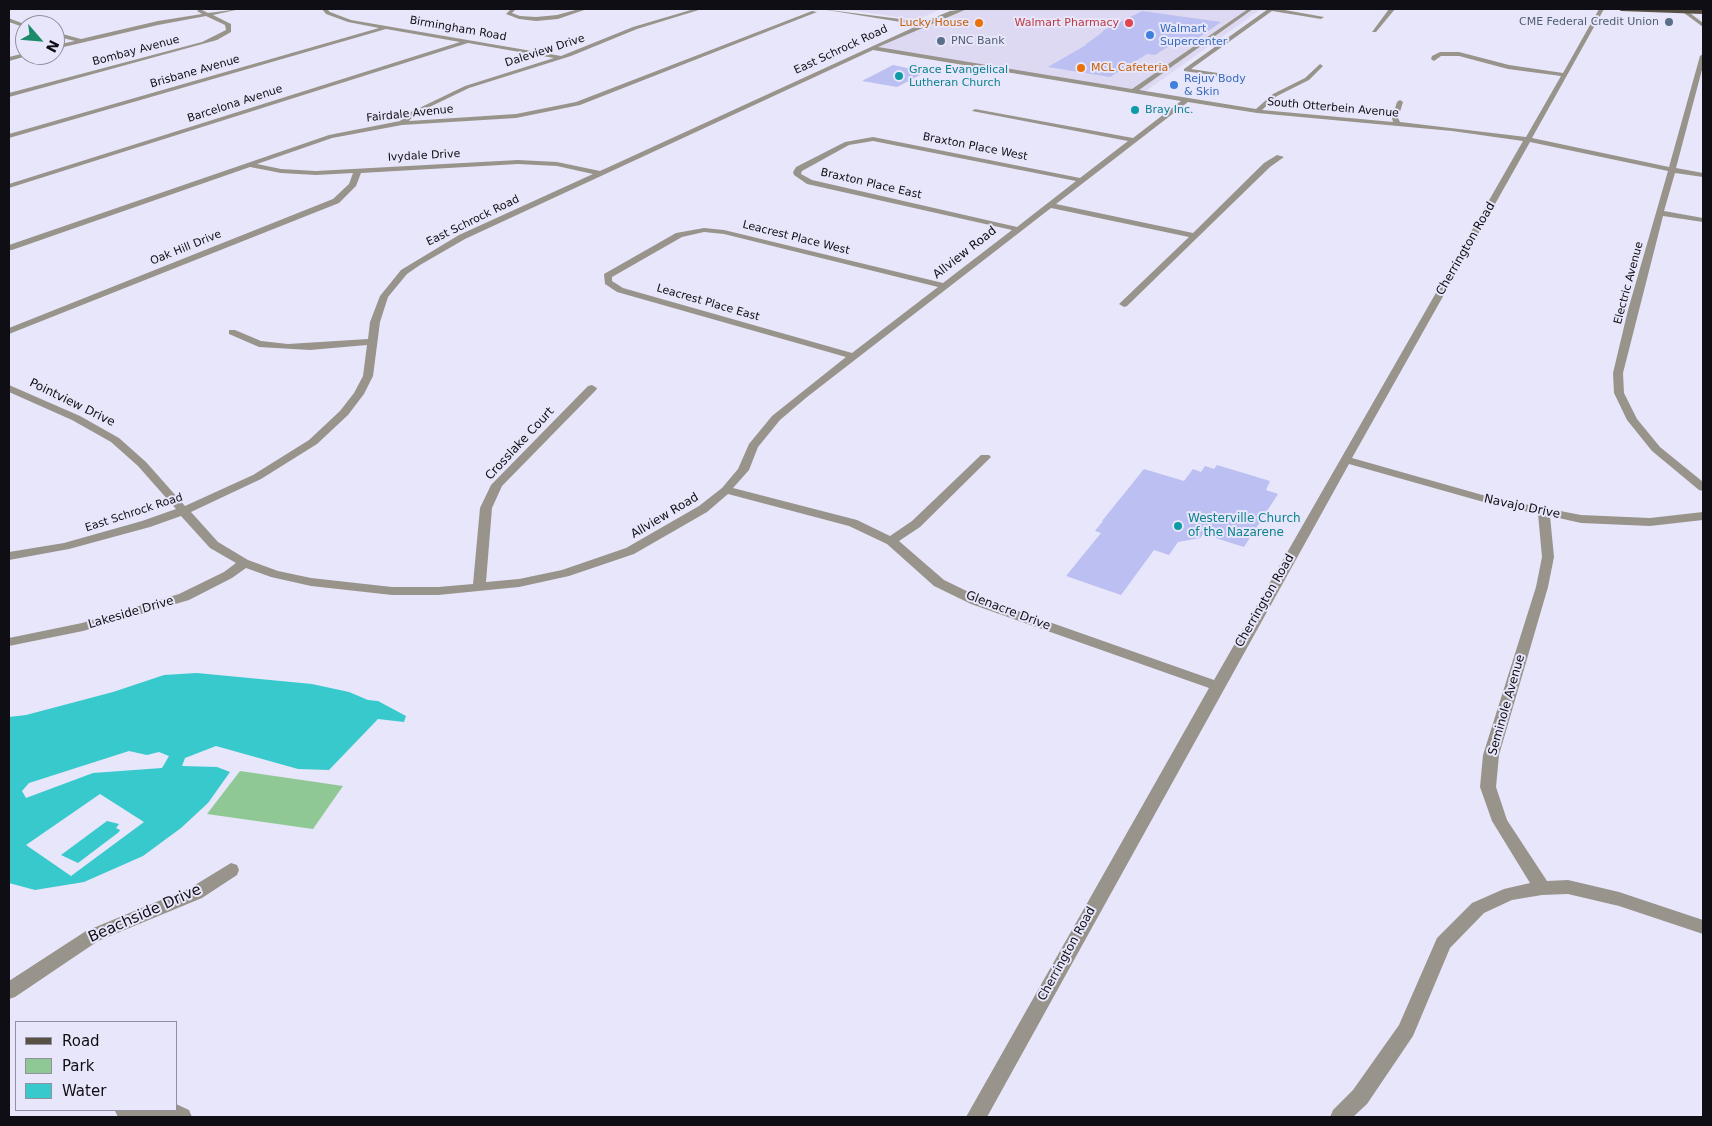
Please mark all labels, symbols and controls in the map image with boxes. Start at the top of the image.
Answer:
street label: Birmingham Road [409,14,507,44]
north arrow [15,15,65,65]
place label: CME Federal Credit Union [1519,15,1659,29]
place label: Lucky House [900,16,969,30]
place label: Walmart Pharmacy [1015,16,1119,30]
marker: CME Federal Credit Union [1663,16,1675,28]
marker: Lucky House [973,17,985,29]
marker: Walmart Pharmacy [1123,17,1135,29]
place label: Walmart Supercenter [1160,22,1227,48]
street label: East Schrock Road [792,23,890,77]
marker: Walmart Supercenter [1144,29,1156,41]
street label: Daleview Drive [503,32,587,70]
street label: Bombay Avenue [91,33,181,69]
place label: PNC Bank [951,34,1005,48]
marker: PNC Bank [935,35,947,47]
text: N [43,38,62,55]
street label: Brisbane Avenue [149,53,241,91]
place label: MCL Cafeteria [1091,61,1168,75]
marker: MCL Cafeteria [1075,62,1087,74]
place label: Grace Evangelical Lutheran Church [909,63,1008,89]
marker: Grace Evangelical Lutheran Church [893,70,905,82]
place label: Rejuv Body & Skin [1184,72,1246,98]
marker: Rejuv Body & Skin [1168,79,1180,91]
street label: Barcelona Avenue [186,82,284,126]
street label: South Otterbein Avenue [1267,96,1399,120]
street label: Fairdale Avenue [366,103,454,125]
place label: Bray Inc. [1145,103,1194,117]
marker: Bray Inc. [1129,104,1141,116]
street label: Braxton Place West [921,130,1029,164]
street label: Ivydale Drive [387,148,461,164]
street label: Braxton Place East [819,166,923,202]
street label: East Schrock Road [424,193,522,249]
street label: Cherrington Road [1433,200,1499,298]
street label: Leacrest Place West [741,218,851,258]
street label: Allview Road [930,224,1000,282]
street label: Oak Hill Drive [149,228,223,268]
street label: Electric Avenue [1612,240,1646,326]
street label: Leacrest Place East [655,282,761,324]
street label: Pointview Drive [27,376,117,430]
street label: Crosslake Court [483,405,557,483]
street label: Allview Road [629,490,701,542]
street label: East Schrock Road [84,491,184,535]
street label: Navajo Drive [1483,492,1561,522]
place label: Westerville Church of the Nazarene [1188,512,1301,540]
marker: Westerville Church of the Nazarene [1172,520,1184,532]
street label: Cherrington Road [1232,552,1298,650]
street label: Glenacre Drive [964,588,1052,634]
street label: Lakeside Drive [87,594,175,632]
street label: Seminole Avenue [1486,653,1528,757]
street label: Beachside Drive [86,881,204,947]
street label: Cherrington Road [1035,905,1099,1003]
legend [15,1021,178,1111]
text: Road [62,1032,100,1050]
text: Park [62,1057,94,1075]
text: Water [62,1082,106,1100]

